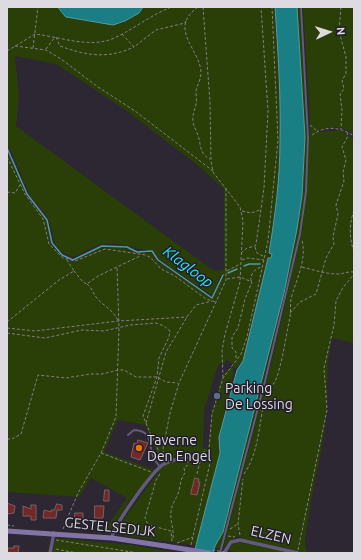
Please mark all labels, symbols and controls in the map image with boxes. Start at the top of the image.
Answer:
north arrow [309,12,349,52]
text: N [335,27,347,36]
water label: Klagloop [159,242,217,292]
place label: Parking De Lossing [225,380,293,412]
marker: Parking De Lossing [212,391,222,401]
place label: Taverne Den Engel [147,432,211,464]
marker: Taverne Den Engel [134,443,144,453]
street label: GESTELSEDIJK [64,514,156,540]
street label: ELZEN [249,522,293,548]

